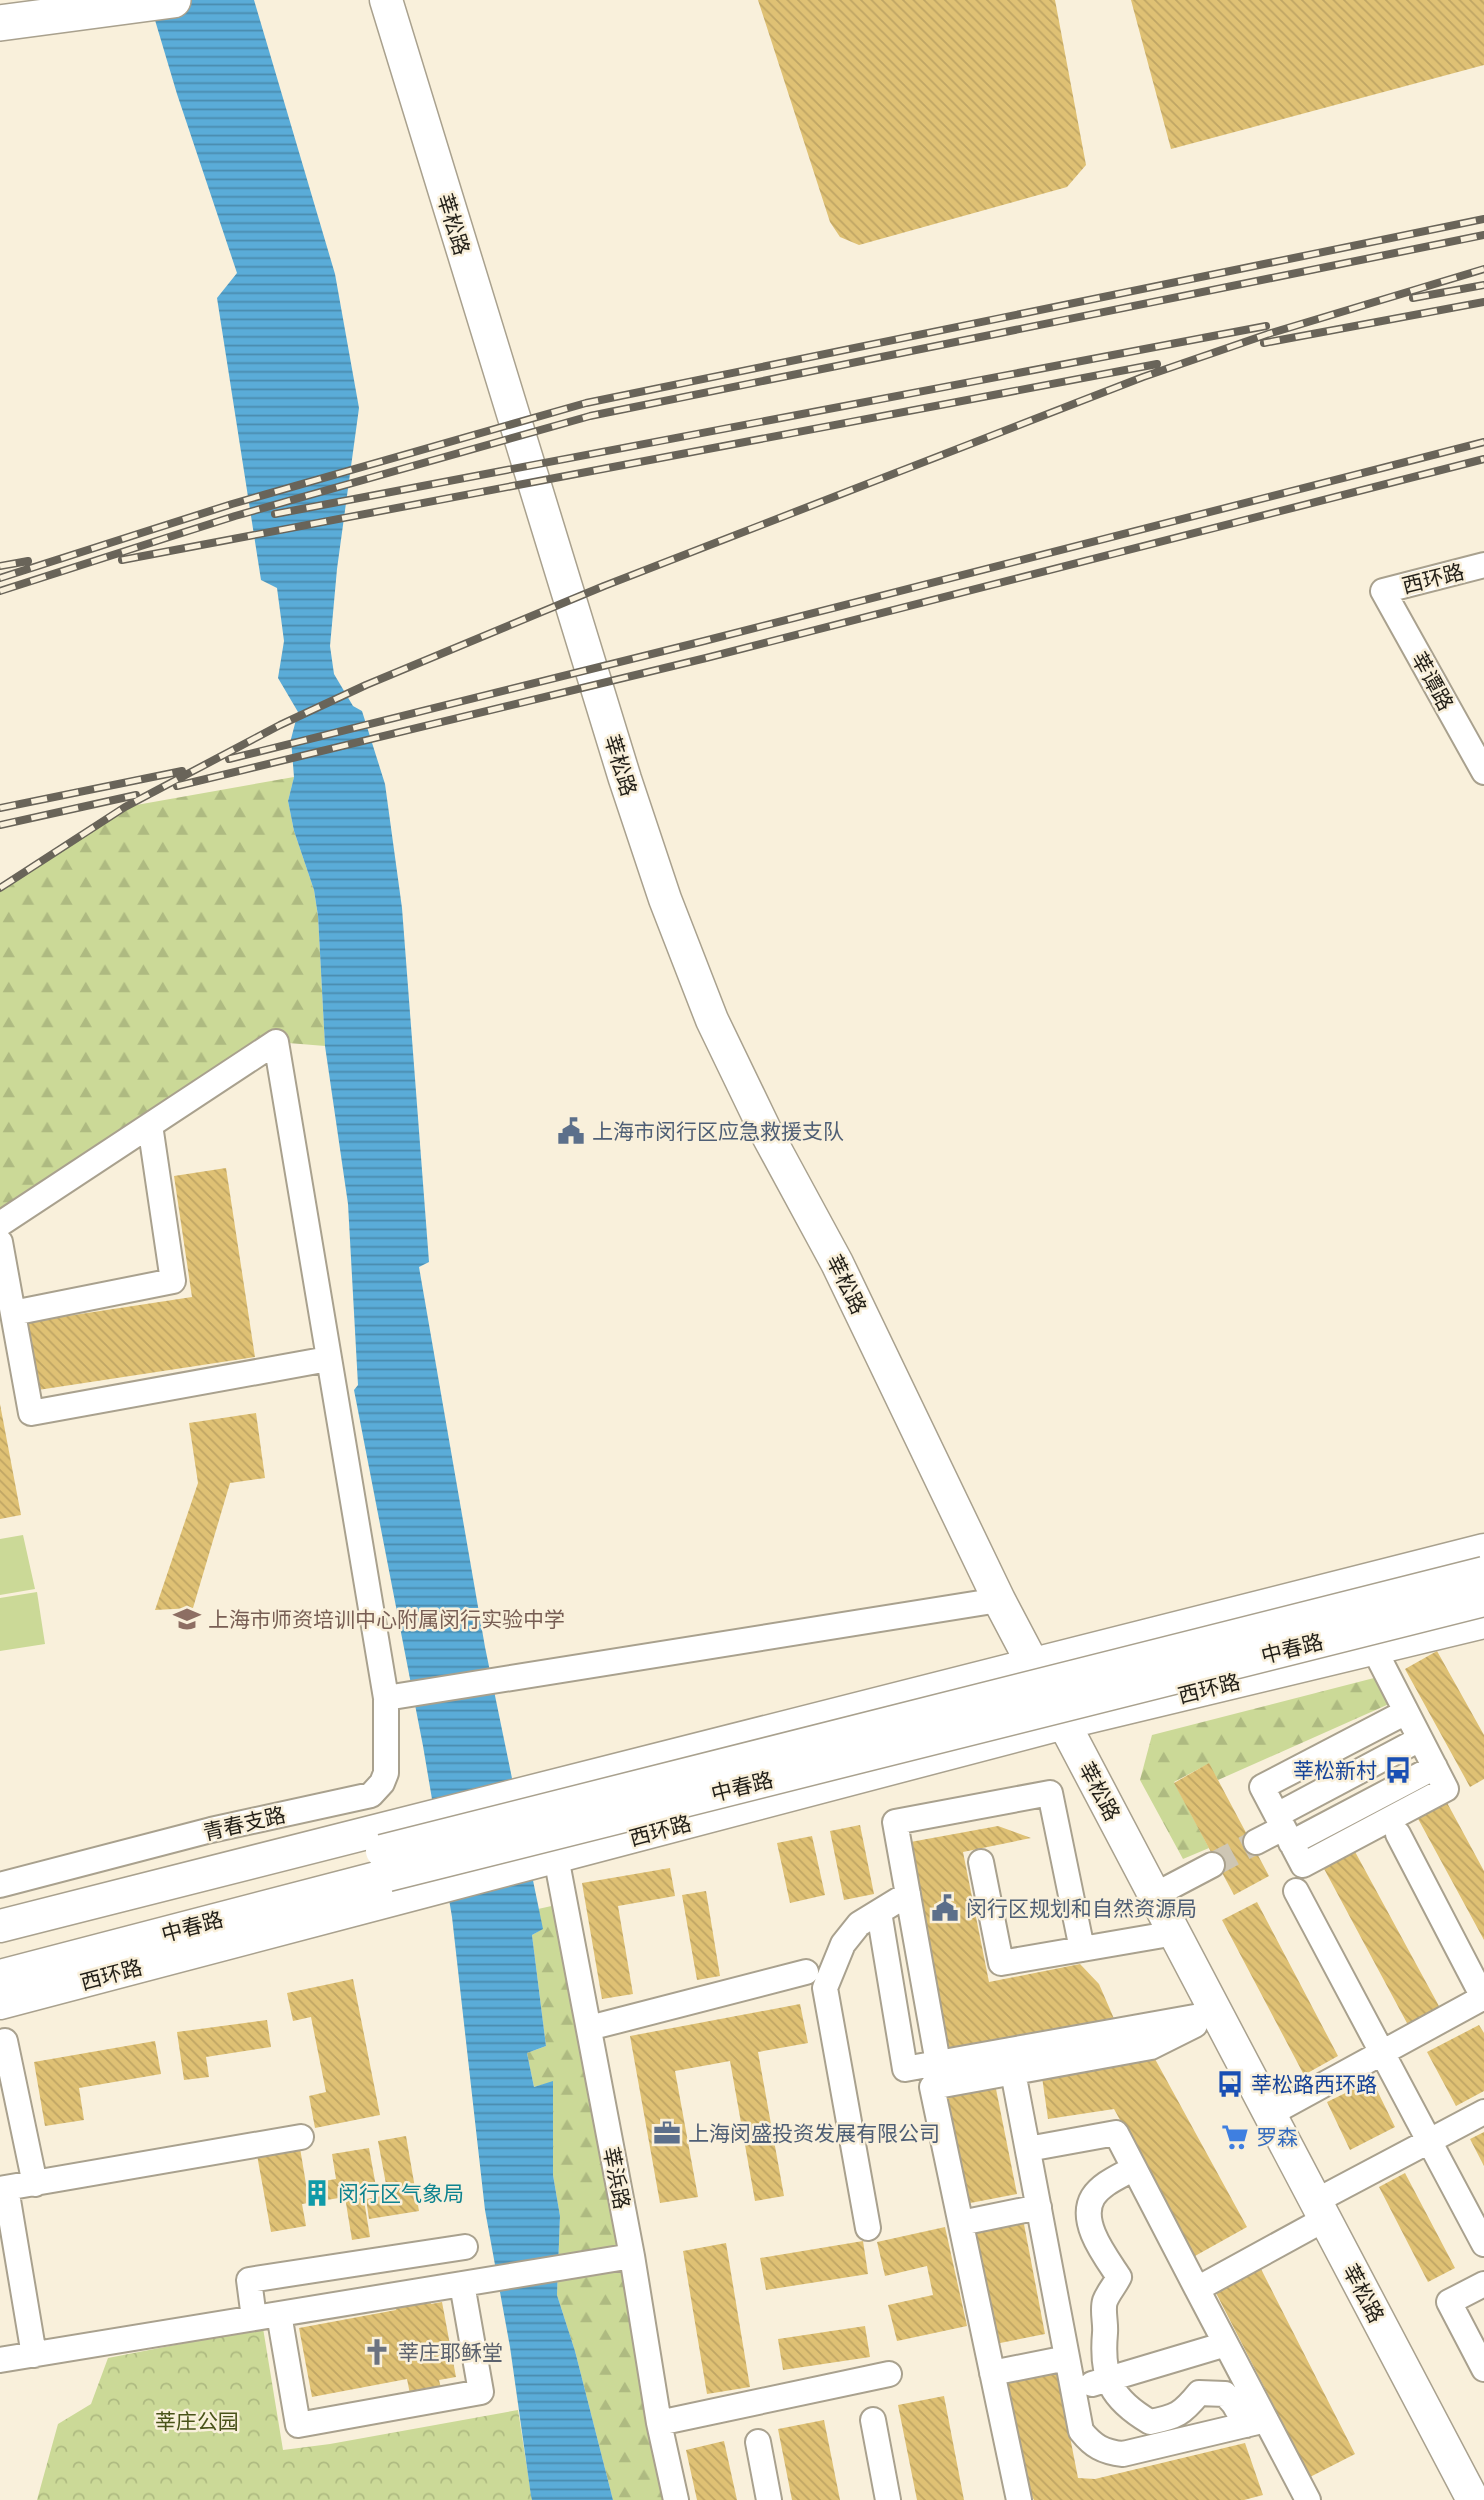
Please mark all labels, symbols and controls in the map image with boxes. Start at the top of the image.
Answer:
street label: 莘松路 [431,190,477,258]
street label: 西环路 [1399,557,1467,599]
street label: 莘谭路 [1405,647,1461,715]
street label: 莘松路 [598,731,644,799]
public building icon: 上海市闵行区应急救援支队 [556,1116,586,1146]
place label: 上海市闵行区应急救援支队 [592,1117,844,1145]
street label: 莘松路 [821,1250,873,1318]
school or university icon: 上海市师资培训中心附属闵行实验中学 [172,1604,202,1634]
place label: 上海市师资培训中心附属闵行实验中学 [208,1605,565,1633]
street label: 中春路 [1258,1627,1326,1669]
street label: 西环路 [1175,1667,1243,1709]
bus stop icon: 莘松新村 [1383,1755,1413,1785]
place label: 莘松新村 [1293,1756,1377,1784]
street label: 莘松路 [1073,1757,1127,1825]
street label: 中春路 [708,1765,776,1807]
street label: 青春支路 [200,1800,288,1846]
street label: 西环路 [626,1808,694,1852]
public building icon: 闵行区规划和自然资源局 [930,1893,960,1923]
place label: 闵行区规划和自然资源局 [966,1894,1197,1922]
street label: 中春路 [158,1904,226,1948]
street label: 西环路 [77,1952,145,1996]
bus stop icon: 莘松路西环路 [1215,2069,1245,2099]
place label: 莘松路西环路 [1251,2070,1377,2098]
office icon: 上海闵盛投资发展有限公司 [652,2118,682,2148]
place label: 上海闵盛投资发展有限公司 [688,2119,940,2147]
supermarket icon: 罗森 [1220,2122,1250,2152]
place label: 罗森 [1256,2123,1298,2151]
street label: 莘浜路 [597,2144,637,2212]
building icon: 闵行区气象局 [302,2178,332,2208]
place label: 闵行区气象局 [338,2179,464,2207]
street label: 莘松路 [1337,2259,1391,2327]
church icon: 莘庄耶稣堂 [362,2337,392,2367]
place label: 莘庄耶稣堂 [398,2338,503,2366]
park label: 莘庄公园 [155,2407,239,2435]

